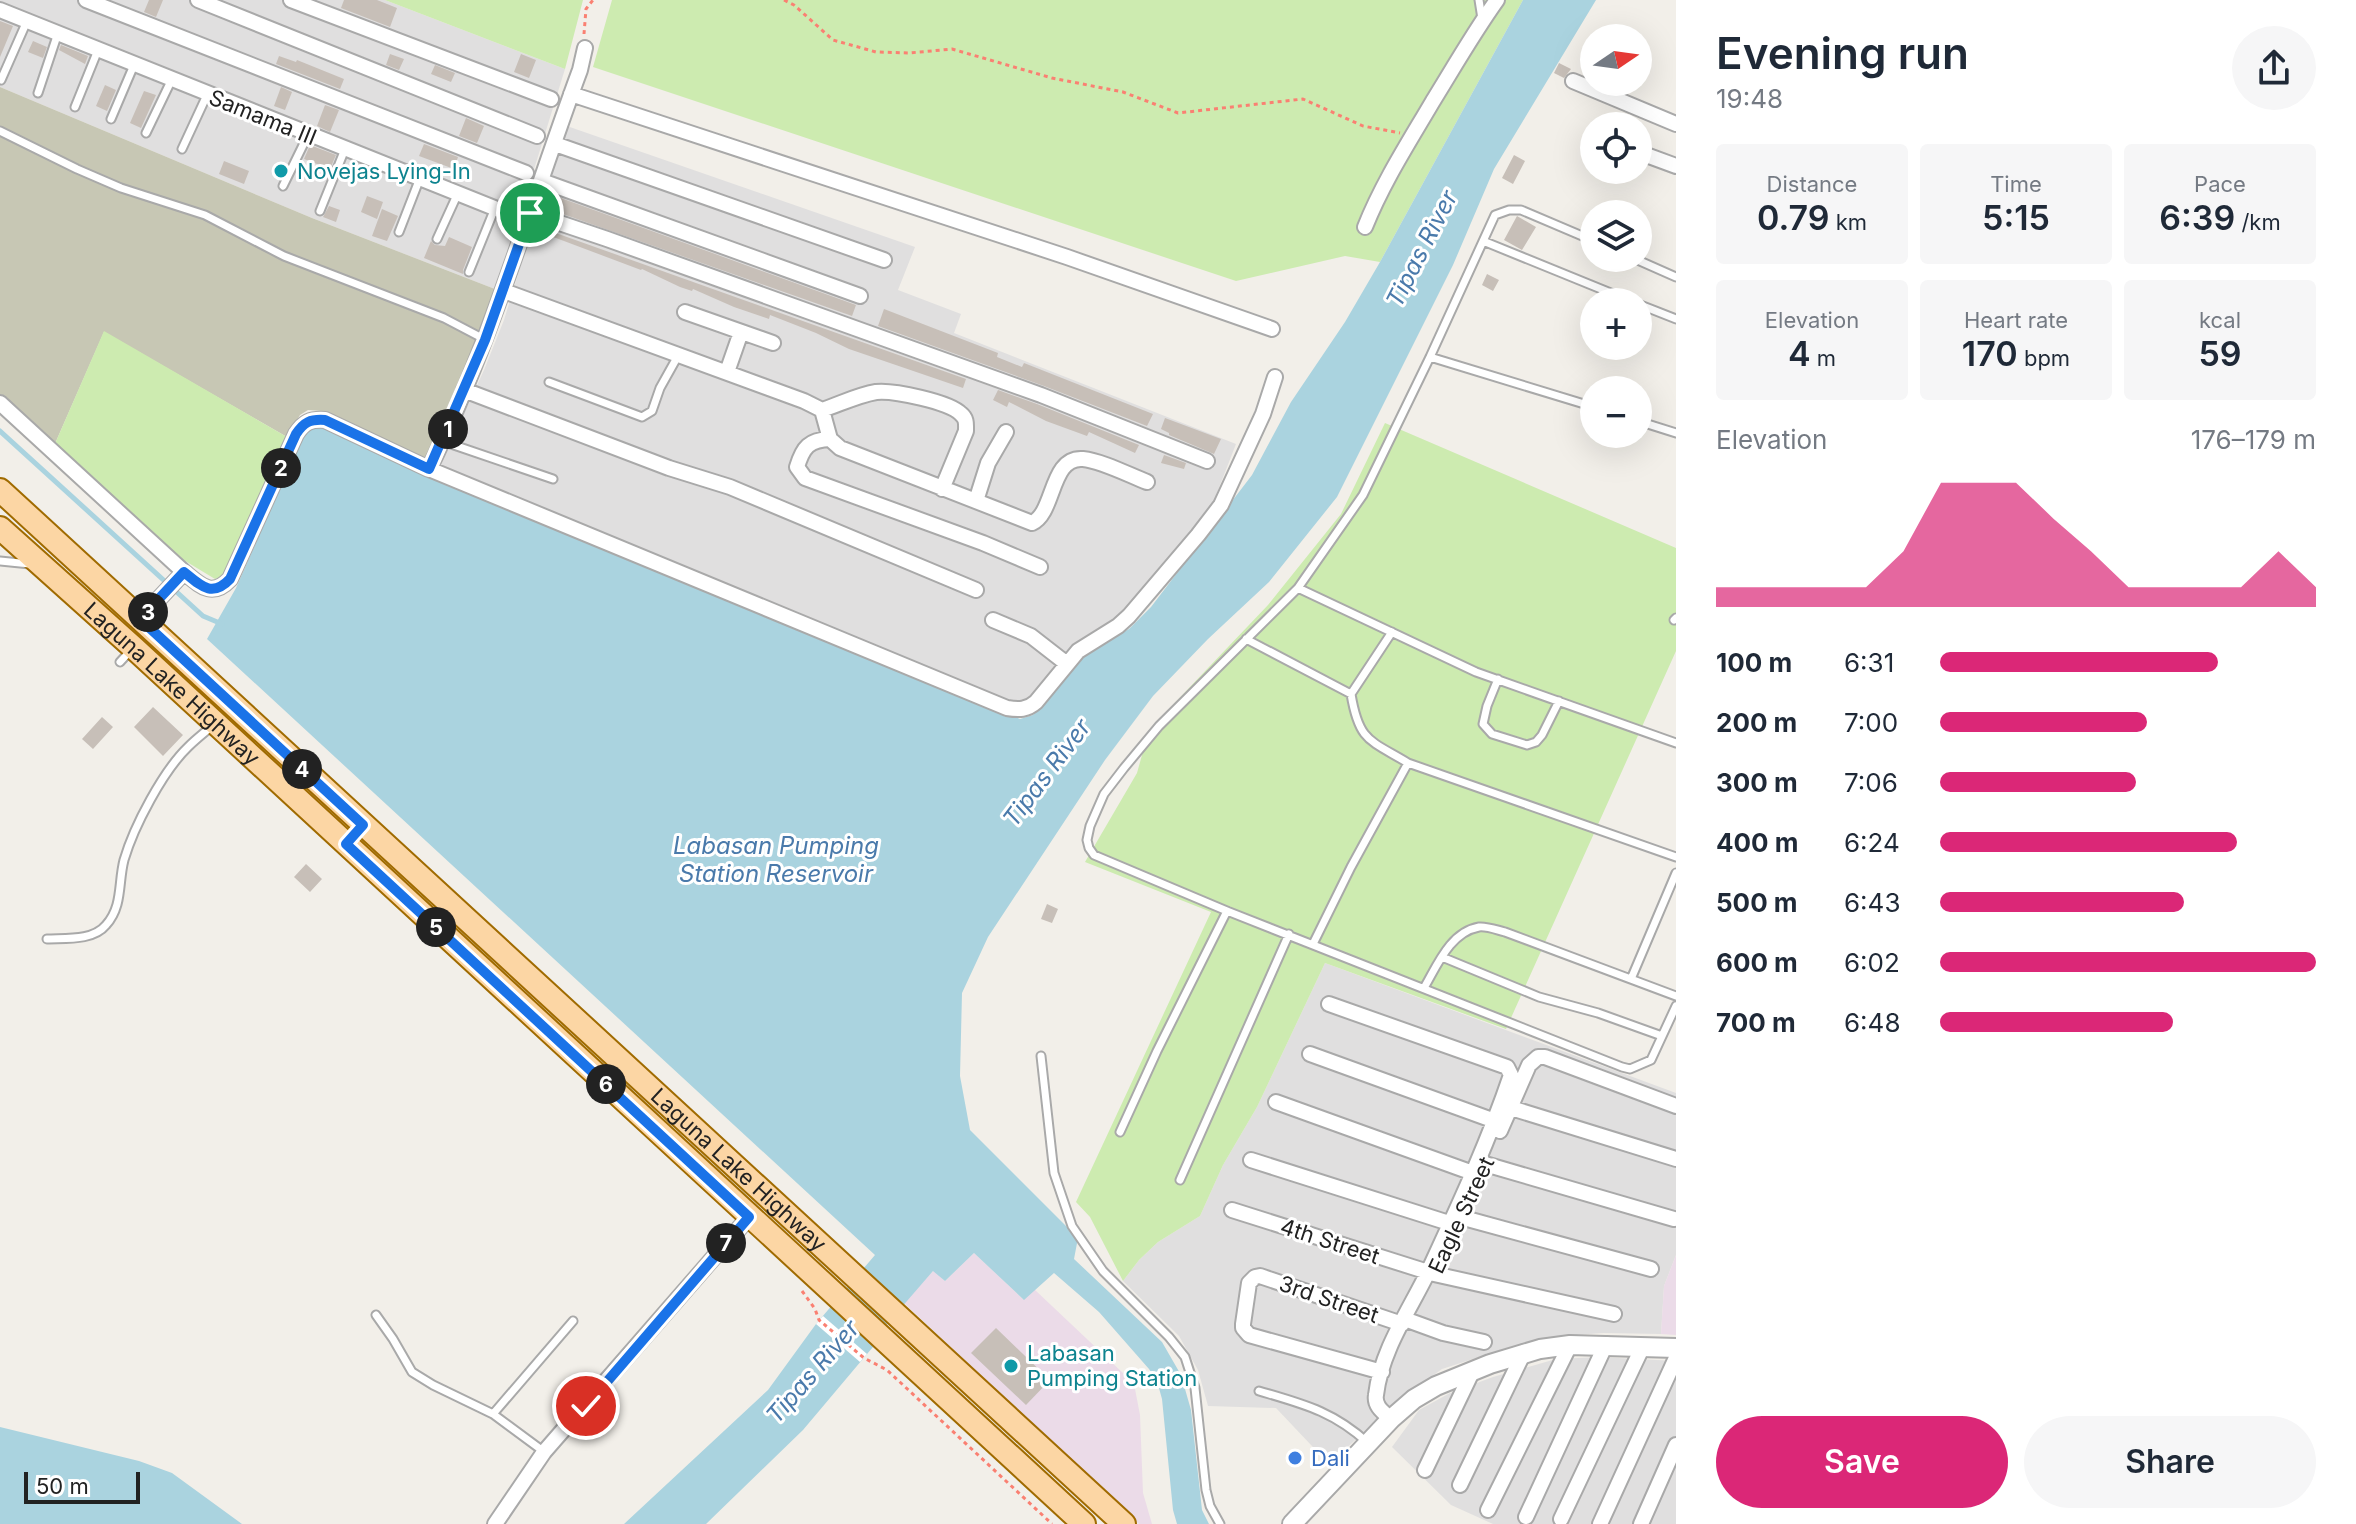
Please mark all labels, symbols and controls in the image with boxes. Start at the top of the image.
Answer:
north arrow [1580,24,1652,96]
map controls [1580,24,1652,448]
text: Evening run [1716,26,1969,80]
button: share [2232,26,2316,110]
text: 19:48 [1716,83,1783,114]
street label: Samama Ⅲ [205,84,321,150]
button: locate [1580,112,1652,184]
place label: Novejas Lying-In [297,158,471,184]
marker: Novejas Lying-In [272,162,290,180]
text: Distance [1767,171,1857,197]
text: Time [1990,171,2042,197]
text: Pace [2194,171,2246,197]
pin [496,179,564,247]
water label: Tipas River [1380,185,1464,312]
icon: arrive [508,191,552,235]
text: 0.79 [1757,197,1830,238]
text: 5:15 [1982,197,2050,238]
text: 6:39 [2159,197,2235,238]
button: layers [1580,200,1652,272]
text: km [1830,209,1867,235]
text: /km [2235,209,2281,235]
button: + [1580,288,1652,360]
text: Elevation [1765,307,1859,333]
text: Heart rate [1964,307,2068,333]
text: kcal [2199,307,2241,333]
text: 4 [1788,333,1811,374]
text: 170 [1962,333,2018,374]
text: 59 [2198,333,2242,374]
text: m [1811,345,1836,371]
text: bpm [2018,345,2070,371]
button: − [1580,376,1652,448]
pin: 1 [428,409,468,449]
text: 1 [443,416,453,442]
text: Elevation [1716,424,1827,455]
text: 176–179 m [2191,424,2316,455]
pin: 2 [261,448,301,488]
text: 2 [274,455,288,481]
pin: 3 [128,592,168,632]
street label: Laguna Lake Highway [79,597,265,770]
text: 3 [141,599,155,625]
text: 100 m [1716,647,1792,678]
text: 6:31 [1844,647,1894,678]
text: 200 m [1716,707,1797,738]
text: 7:00 [1844,707,1898,738]
water label: Tipas River [997,712,1097,832]
pin: 4 [282,749,322,789]
text: 4 [295,756,309,782]
text: 300 m [1716,767,1798,798]
text: 7:06 [1844,767,1898,798]
text: 400 m [1716,827,1799,858]
text: 6:24 [1844,827,1900,858]
water label: Labasan Pumping Station Reservoir [673,831,879,888]
text: 500 m [1716,887,1798,918]
text: 6:43 [1844,887,1900,918]
pin: 5 [416,907,456,947]
text: 5 [429,914,443,940]
text: 600 m [1716,947,1798,978]
text: 6:02 [1844,947,1900,978]
text: 700 m [1716,1007,1796,1038]
text: 6:48 [1844,1007,1901,1038]
pin: 6 [586,1064,626,1104]
text: 6 [599,1071,613,1097]
street label: Laguna Lake Highway [646,1083,832,1257]
street label: Eagle Street [1423,1153,1499,1277]
street label: 4th Street [1277,1213,1383,1269]
pin: 7 [706,1223,746,1263]
text: 7 [720,1230,732,1256]
street label: 3rd Street [1276,1270,1382,1328]
water label: Tipas River [760,1313,866,1429]
place label: Labasan Pumping Station [1027,1340,1197,1391]
marker: Labasan Pumping Station [1002,1357,1020,1375]
pin [552,1372,620,1440]
icon: check [564,1384,608,1428]
button: Save [1716,1416,2008,1508]
button: Share [2024,1416,2316,1508]
place label: Dali [1311,1445,1350,1471]
marker: Dali [1286,1449,1304,1467]
scale bar [24,1468,140,1504]
text: 50 m [36,1473,89,1499]

